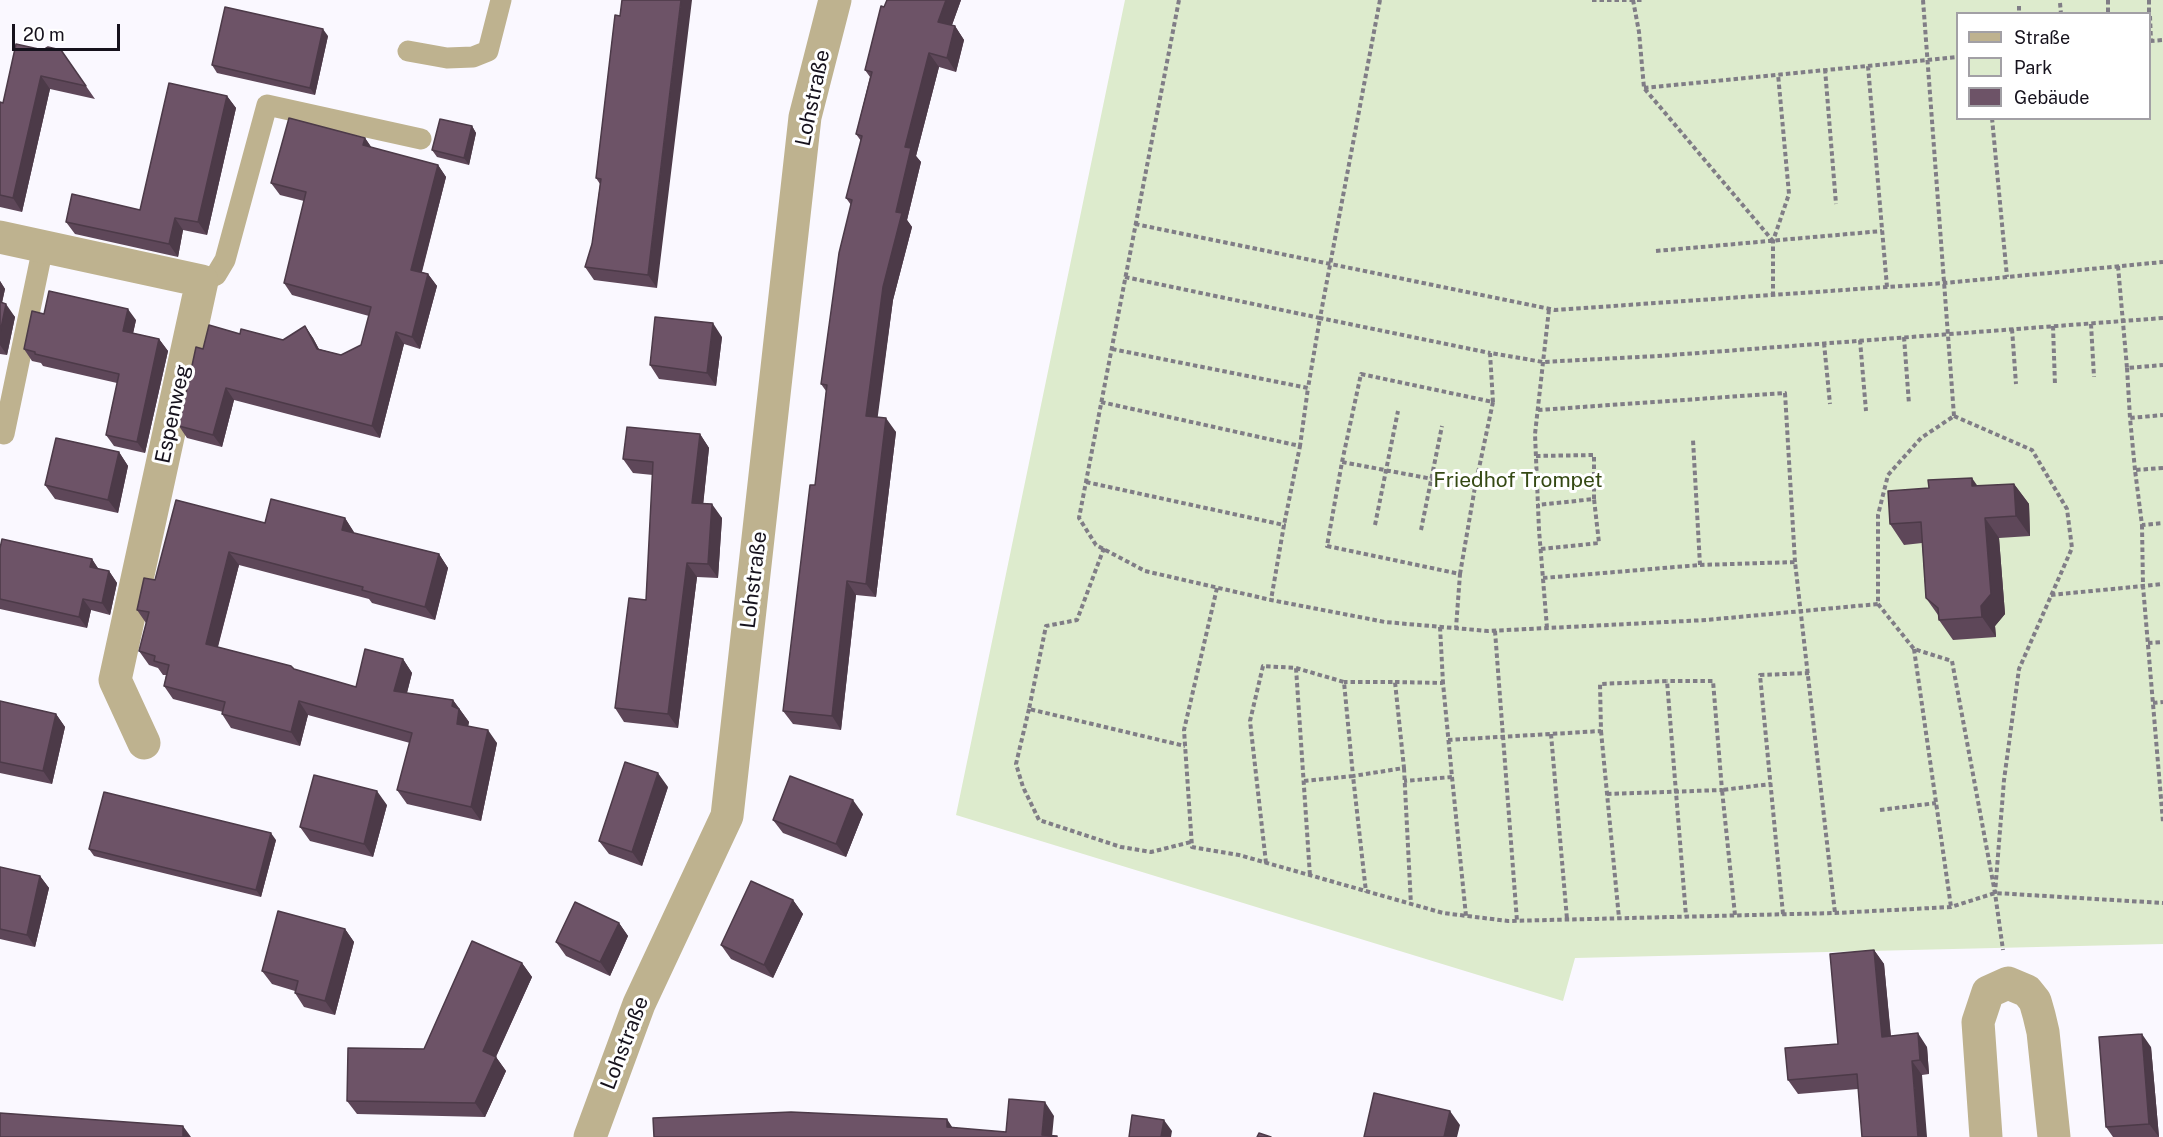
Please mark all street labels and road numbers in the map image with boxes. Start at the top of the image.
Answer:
street label: Lohstraße [791,48,835,148]
street label: Espenweg [150,362,196,466]
street label: Lohstraße [736,530,772,630]
street label: Lohstraße [596,993,654,1093]

